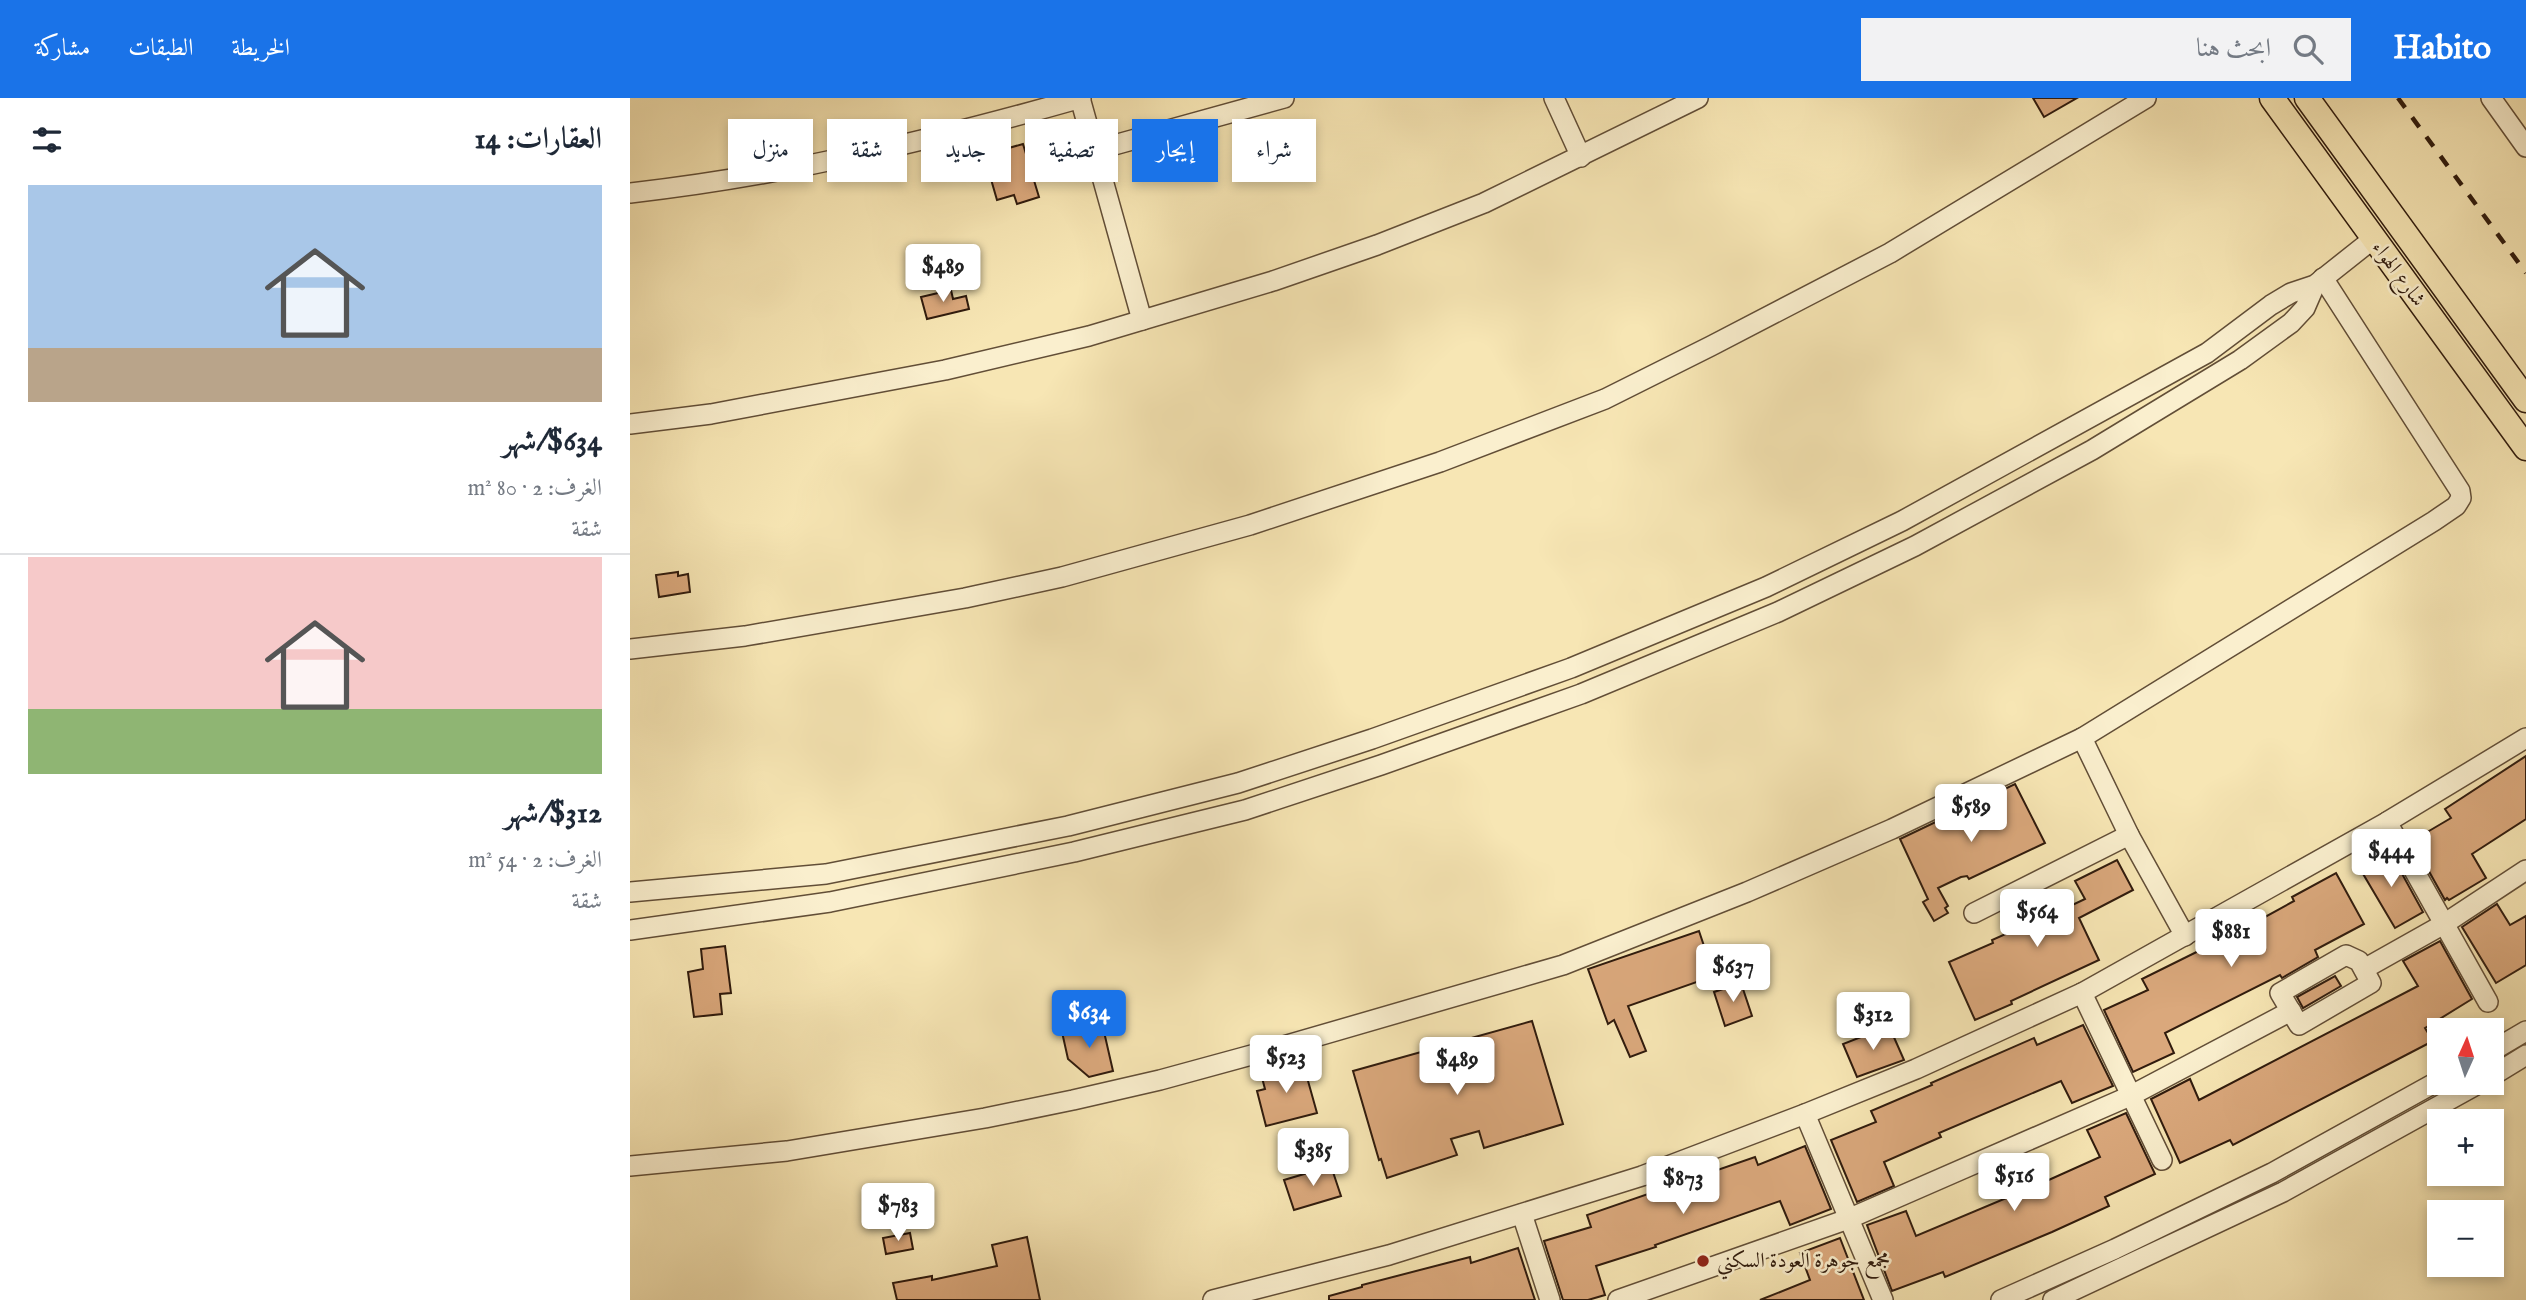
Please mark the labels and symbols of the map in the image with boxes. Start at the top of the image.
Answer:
street label: شارع الهواء [2363,236,2431,314]
pin: $489 [902,244,984,304]
pin: $589 [1930,784,2012,844]
pin: $444 [2350,830,2432,889]
pin: $564 [1996,890,2078,949]
pin: $881 [2190,910,2272,969]
pin: $637 [1692,944,1774,1004]
pin: $634 [1048,990,1130,1050]
pin: $312 [1832,992,1914,1052]
north arrow [2427,1018,2504,1096]
pin: $523 [1245,1035,1327,1095]
pin: $489 [1416,1038,1498,1097]
pin: $385 [1272,1128,1354,1188]
pin: $516 [1973,1154,2055,1213]
pin: $873 [1642,1156,1724,1216]
pin: $783 [857,1184,939,1243]
place label: مجمع جوهرة العودة السكني [1717,1248,1890,1280]
marker: مجمع جوهرة العودة السكني [1695,1253,1711,1269]

